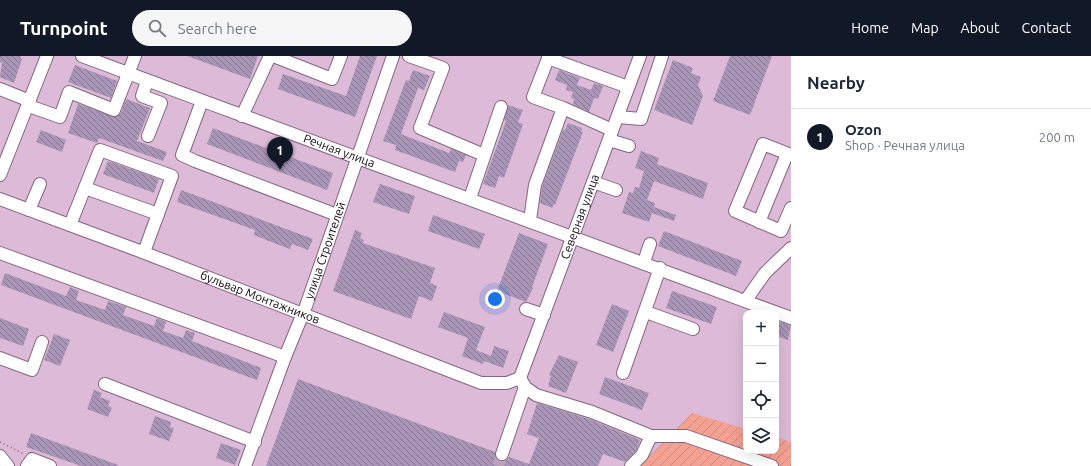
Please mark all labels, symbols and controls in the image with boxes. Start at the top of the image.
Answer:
search box [132,10,412,46]
text: Turnpoint [20,17,108,39]
icon: search [146,17,168,39]
text: Search here [178,20,257,37]
text: Home [851,20,889,36]
text: Map [911,20,939,36]
text: About [961,20,1000,36]
text: Contact [1022,20,1071,36]
text: Nearby [807,73,865,92]
text: Ozon [845,121,882,138]
text: 1 [816,130,824,144]
text: 200 m [1039,130,1075,144]
street label: Речная улица [302,131,377,169]
pin: 1 [267,137,293,170]
text: Shop · Речная улица [845,138,965,152]
street label: Северная улица [558,172,601,261]
street label: улица Строителей [302,200,348,301]
street label: бульвар Монтажников [199,268,322,326]
your location [485,289,505,309]
map controls [743,310,779,454]
button: + [743,310,779,346]
button: − [743,346,779,382]
button: locate [743,382,779,418]
button: layers [743,418,779,454]

